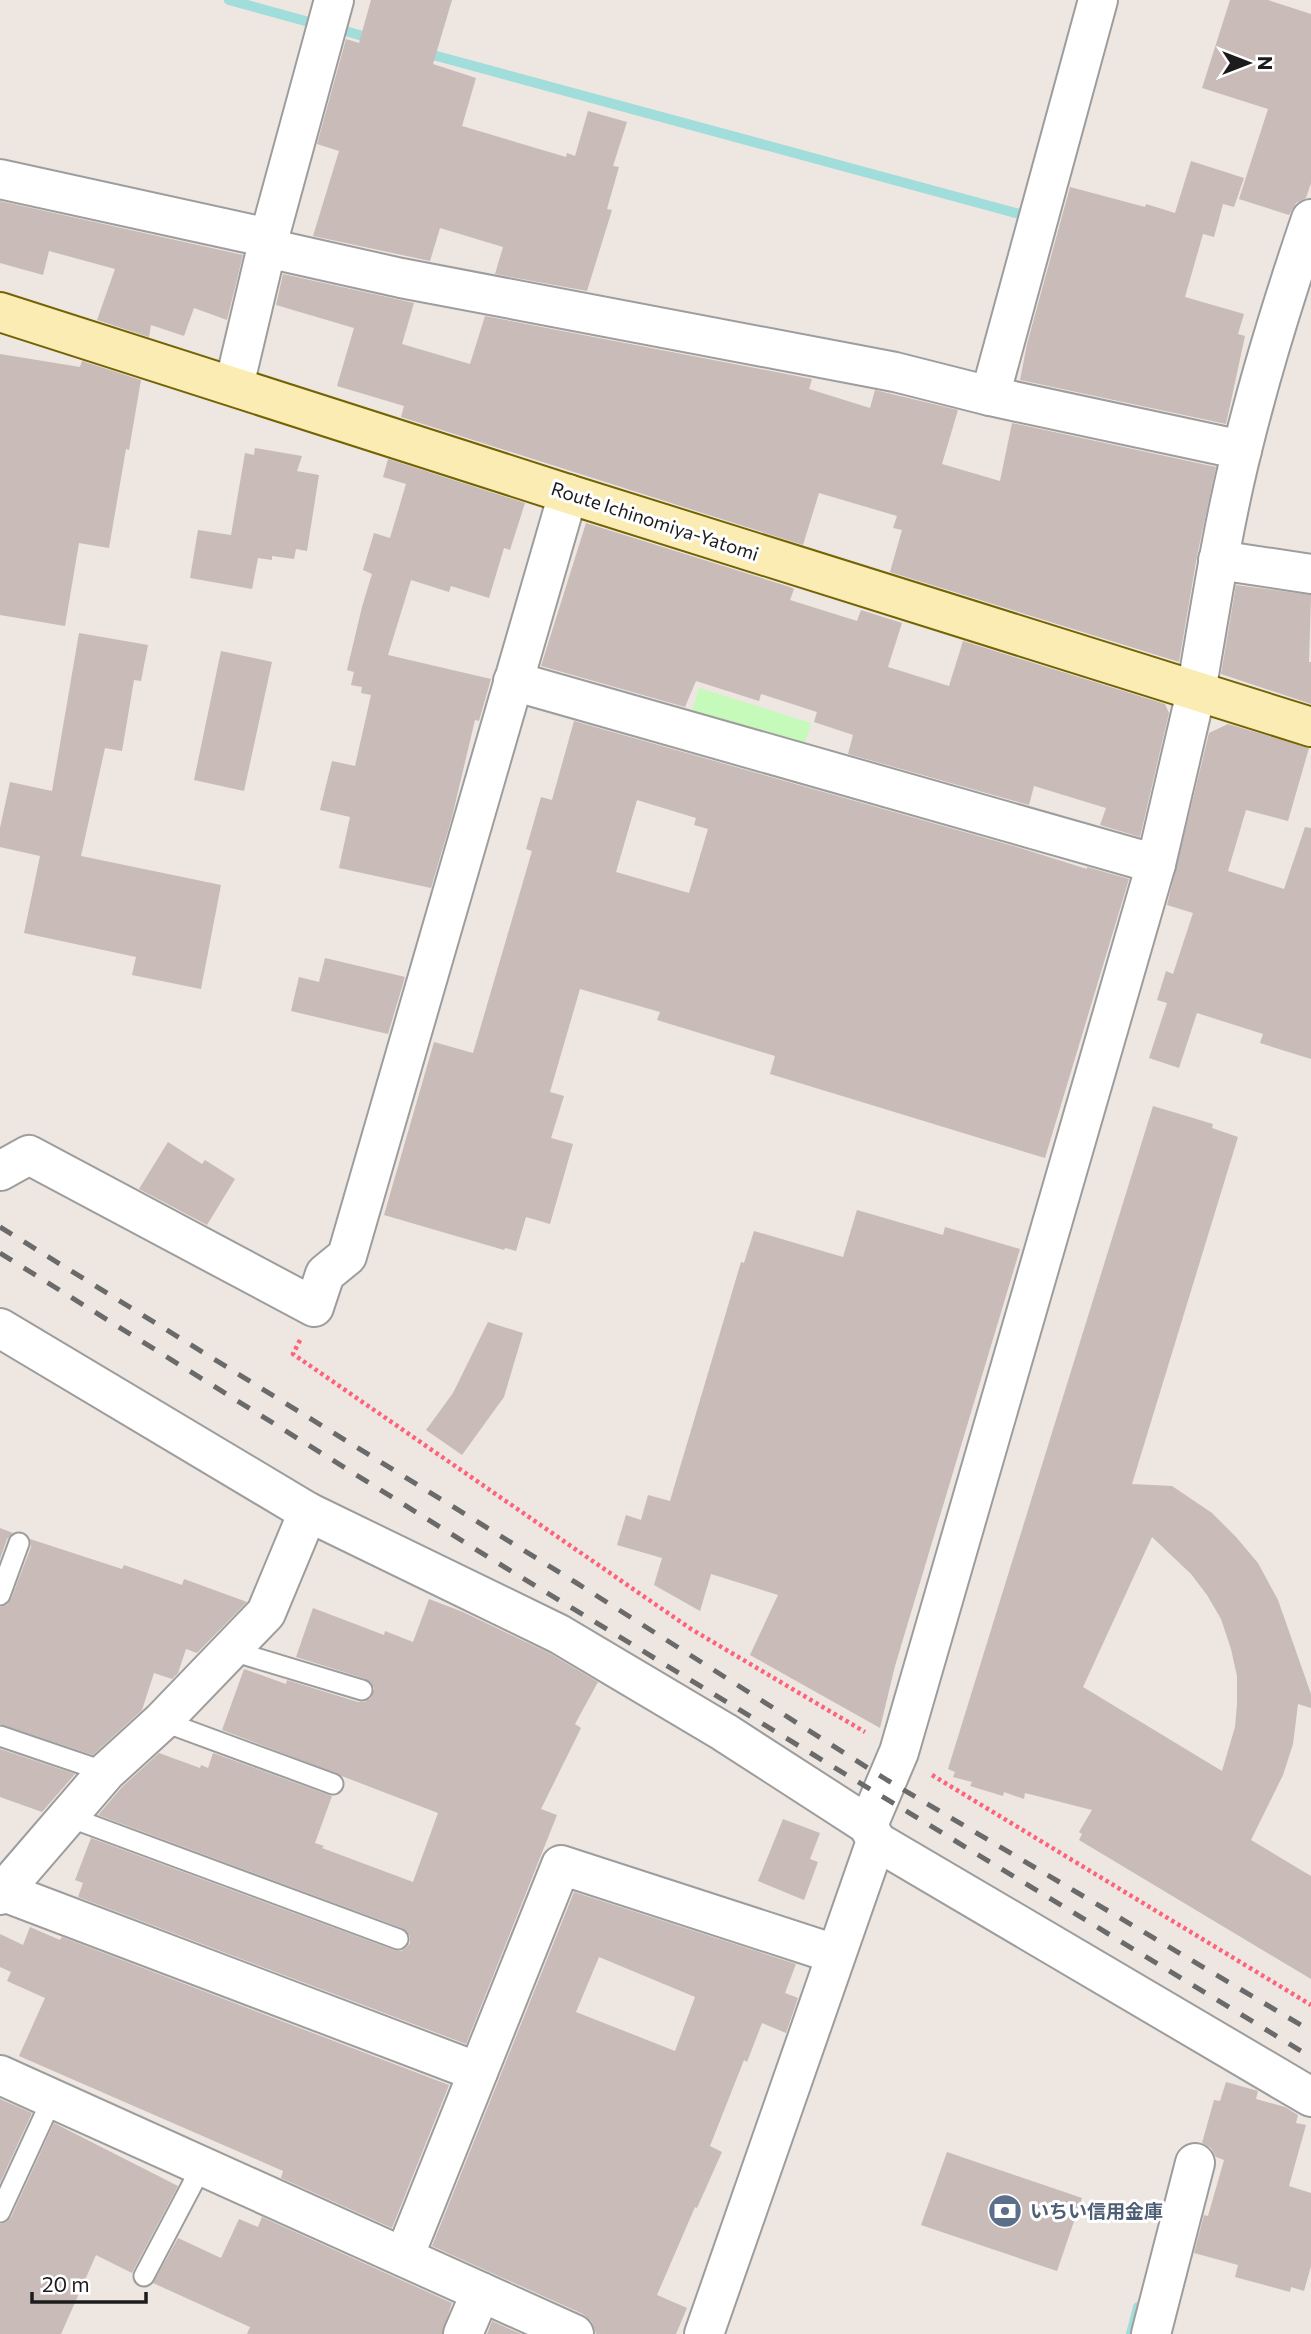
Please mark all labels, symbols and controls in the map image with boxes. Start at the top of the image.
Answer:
north arrow [1213,28,1283,98]
text: N [1254,56,1277,70]
street label: Route Ichinomiya-Yatomi [548,476,762,565]
bank icon: いちい信用金庫 [986,2192,1024,2230]
place label: いちい信用金庫 [1030,2199,1163,2222]
scale bar [32,2260,145,2304]
text: 20 m [42,2271,90,2296]

